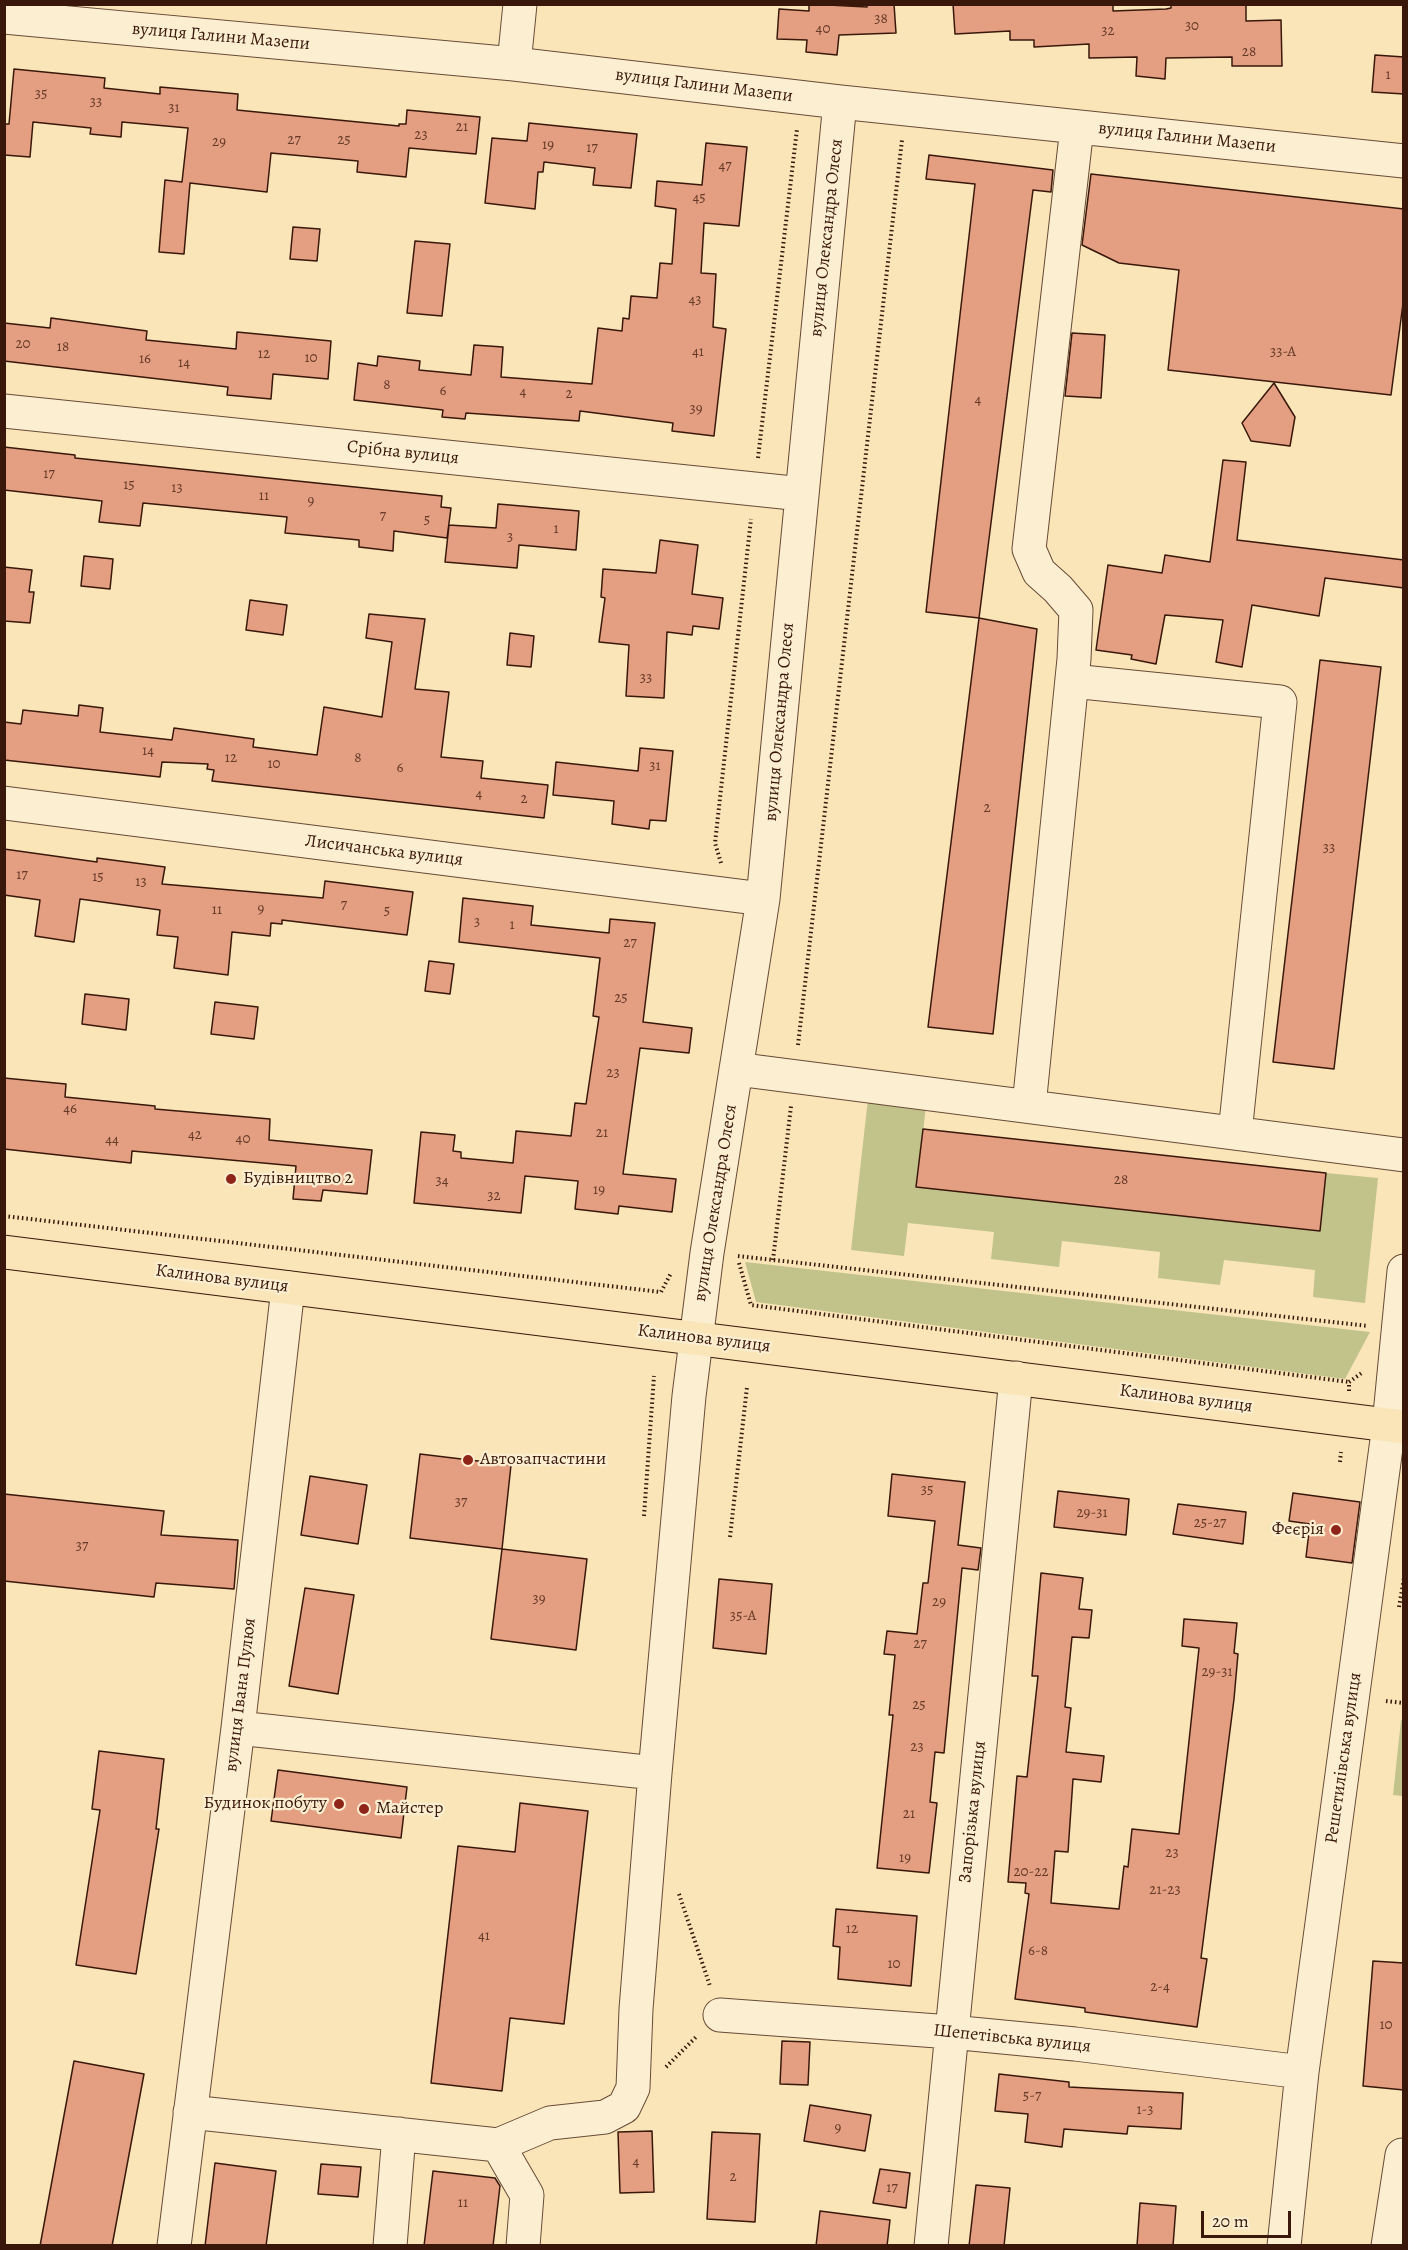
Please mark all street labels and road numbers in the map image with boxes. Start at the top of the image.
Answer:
street label: вулиця Галини Мазепи [131,18,311,56]
street label: вулиця Галини Мазепи [614,64,794,108]
street label: вулиця Галини Мазепи [1097,118,1277,158]
street label: вулиця Олександра Олеся [806,138,848,338]
street label: Срібна вулиця [346,436,460,470]
street label: вулиця Олександра Олеся [761,622,799,822]
street label: Лисичанська вулиця [304,831,464,871]
street label: вулиця Олександра Олеся [690,1103,742,1303]
street label: Калинова вулиця [154,1260,290,1298]
street label: Калинова вулиця [636,1320,772,1358]
street label: Калинова вулиця [1118,1380,1254,1418]
street label: вулиця Івана Пулюя [221,1617,261,1773]
street label: Решетилівська вулиця [1321,1671,1367,1845]
street label: Запорізька вулиця [955,1740,991,1884]
street label: Шепетівська вулиця [932,2020,1092,2058]

